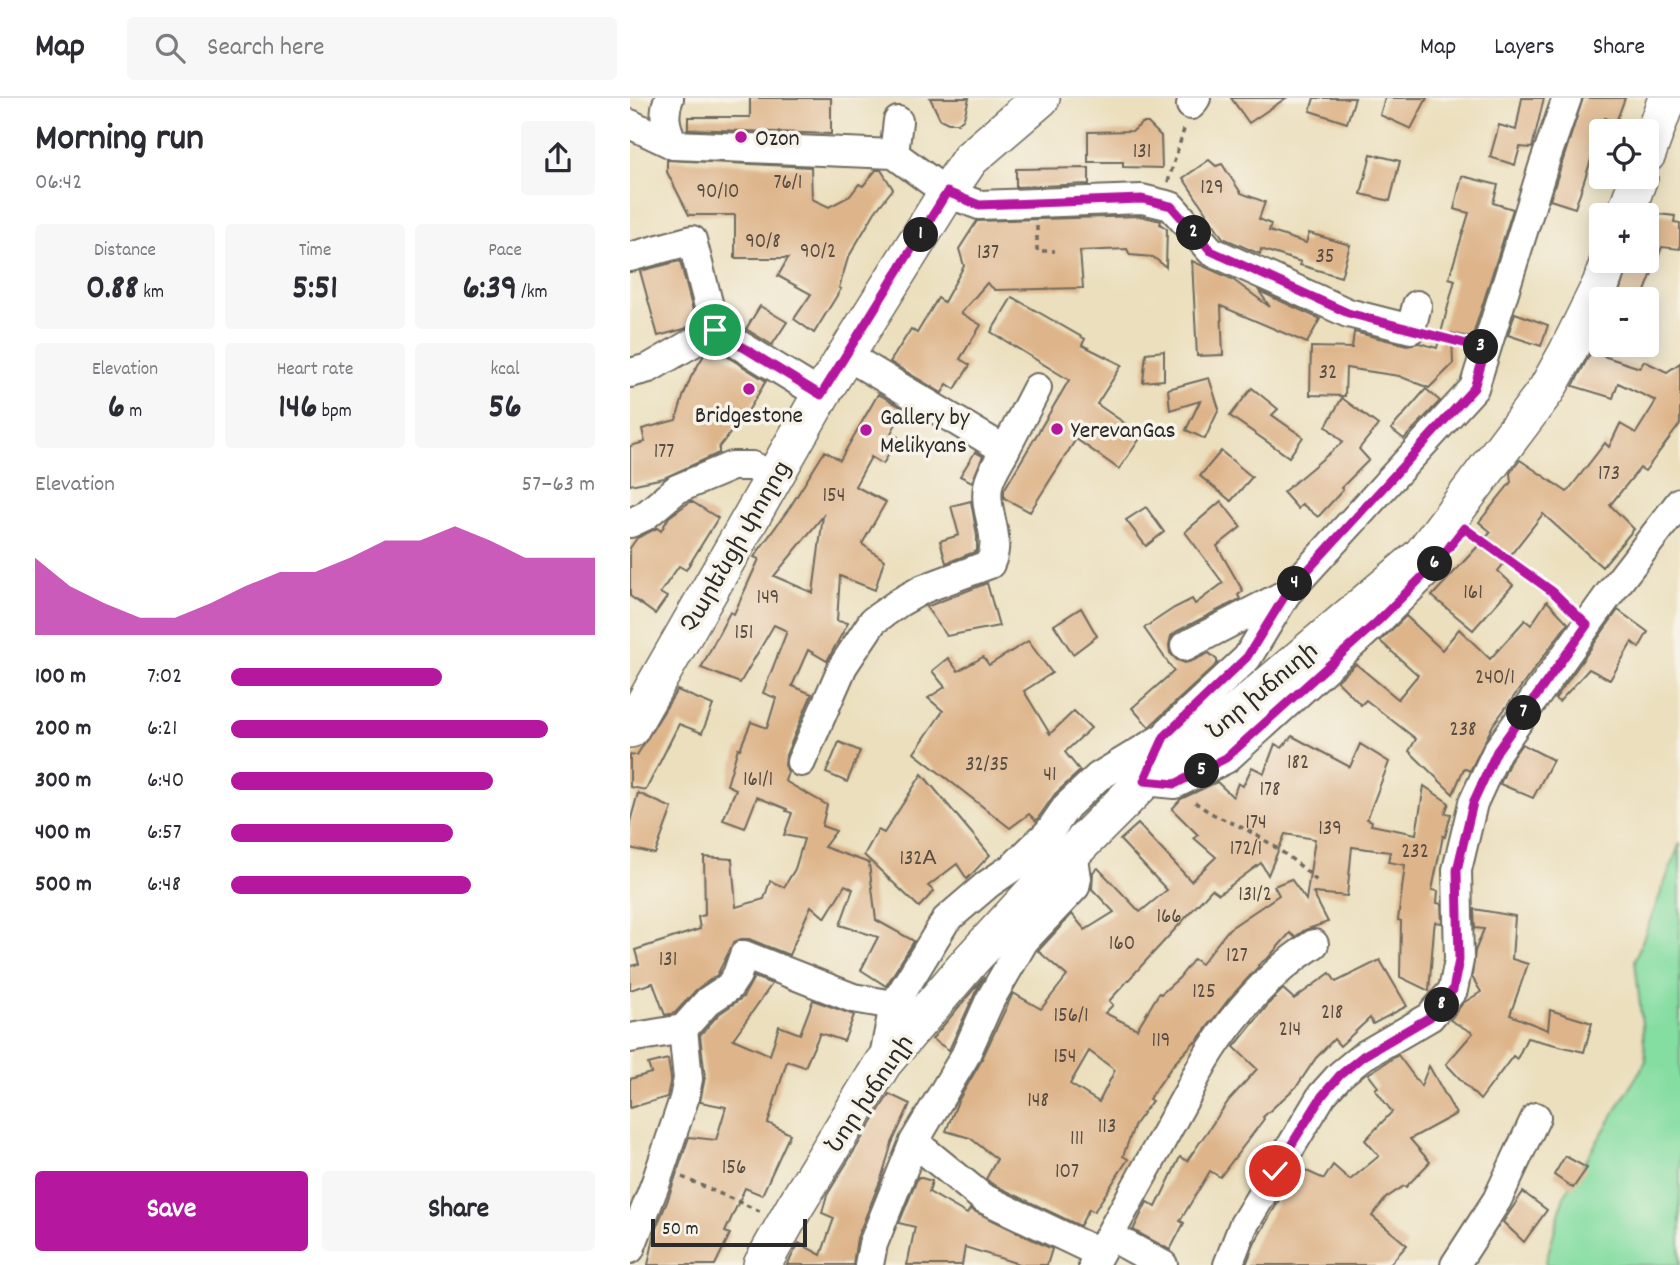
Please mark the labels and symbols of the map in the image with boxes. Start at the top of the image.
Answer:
place label: Ozon [755,123,800,157]
marker: Ozon [733,129,749,145]
house number: 131 [1133,138,1151,168]
house number: 76/1 [774,169,802,199]
house number: 129 [1200,174,1224,204]
house number: 90/10 [696,178,740,208]
pin: 2 [1176,216,1212,250]
pin: 1 [904,218,938,252]
house number: 90/8 [745,228,781,258]
house number: 90/2 [800,238,836,268]
house number: 137 [977,239,999,269]
house number: 35 [1315,243,1335,273]
pin [685,300,745,360]
pin: 3 [1464,330,1498,364]
house number: 32 [1319,359,1337,389]
marker: Bridgestone [741,381,757,397]
place label: Bridgestone [695,400,803,434]
place label: Gallery by Melikyans [880,402,971,464]
place label: YerevanGas [1071,415,1176,449]
marker: YerevanGas [1049,421,1065,437]
marker: Gallery by Melikyans [858,422,874,438]
house number: 177 [654,438,674,468]
street label: Չարենցի փողոց [674,455,801,640]
house number: 173 [1598,460,1620,490]
house number: 154 [822,482,846,512]
pin: 6 [1418,546,1452,582]
pin: 4 [1278,566,1312,602]
house number: 161 [1463,579,1483,609]
house number: 149 [757,584,779,614]
house number: 151 [735,619,753,649]
street label: Նոր խճուղի [1201,636,1327,749]
house number: 240/1 [1475,664,1515,694]
pin: 7 [1506,696,1542,730]
house number: 238 [1450,716,1476,746]
house number: 182 [1287,749,1309,779]
house number: 32/35 [965,751,1009,781]
pin: 5 [1184,754,1220,788]
house number: 41 [1043,761,1057,791]
house number: 161/1 [743,766,773,796]
house number: 178 [1259,776,1281,806]
house number: 174 [1245,809,1267,839]
house number: 139 [1318,815,1342,845]
house number: 172/1 [1230,835,1262,865]
house number: 232 [1401,838,1429,868]
house number: 132А [899,845,937,875]
house number: 131/2 [1238,881,1272,911]
house number: 166 [1156,903,1182,933]
house number: 160 [1109,930,1135,960]
house number: 127 [1226,942,1248,972]
house number: 131 [659,946,677,976]
house number: 125 [1192,978,1216,1008]
pin: 8 [1424,988,1460,1023]
house number: 218 [1321,999,1343,1029]
house number: 156/1 [1053,1002,1089,1032]
house number: 214 [1279,1016,1301,1046]
house number: 119 [1152,1027,1170,1057]
street label: Նոր խճուղի [819,1029,924,1161]
house number: 154 [1053,1043,1077,1073]
house number: 148 [1027,1087,1049,1117]
house number: 113 [1098,1113,1116,1143]
house number: 111 [1070,1125,1084,1155]
pin [1245,1141,1305,1201]
house number: 156 [722,1154,746,1184]
house number: 107 [1055,1158,1079,1188]
scale bar [651,1216,807,1248]

